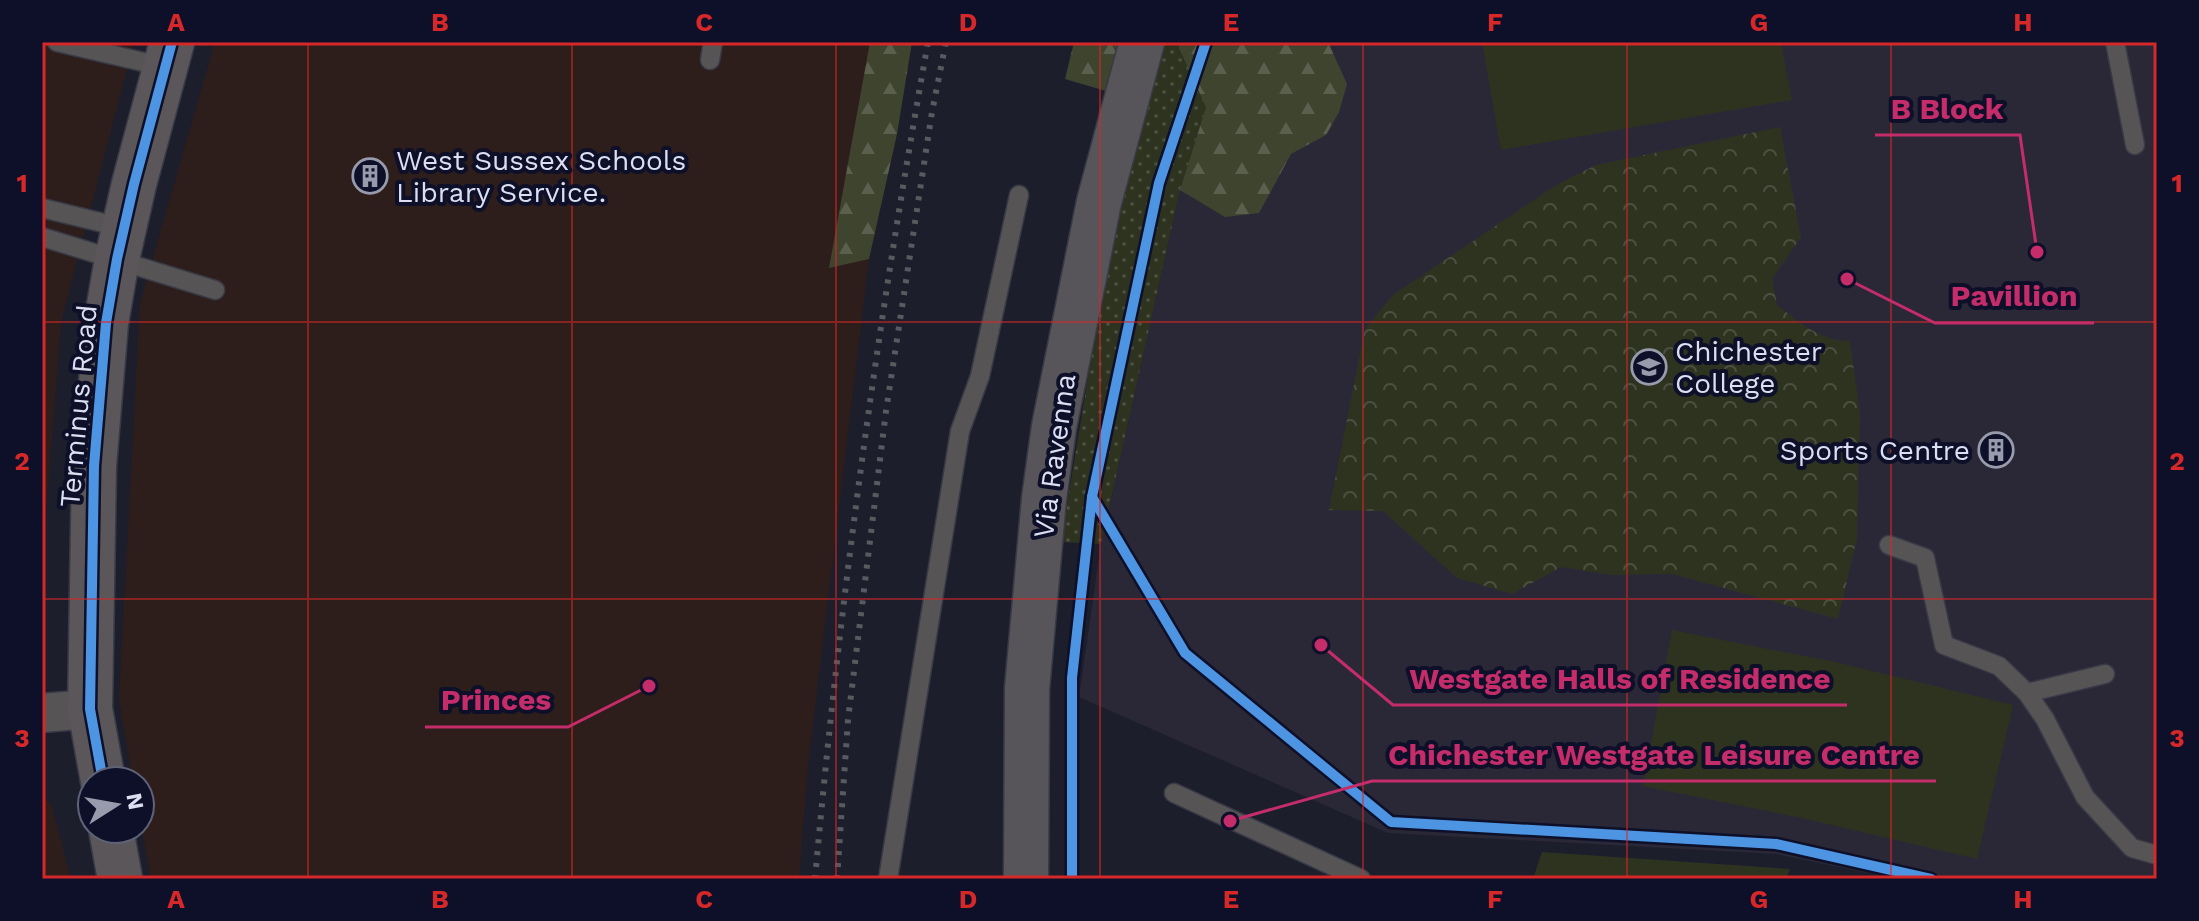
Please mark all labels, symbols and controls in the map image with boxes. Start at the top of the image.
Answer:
text: A [167,7,185,37]
text: B [431,7,449,37]
text: C [695,7,713,37]
text: D [959,7,977,37]
text: E [1223,7,1239,37]
text: F [1487,7,1503,37]
text: G [1750,7,1768,37]
text: H [2013,7,2033,37]
callout: B Block [1875,81,2020,135]
text: B Block [1890,91,2004,126]
place label: West Sussex Schools Library Service. [396,144,686,209]
building icon: West Sussex Schools Library Service. [351,157,389,195]
text: 1 [16,168,28,198]
text: 1 [2171,168,2183,198]
callout: Pavillion [1935,269,2094,323]
text: Pavillion [1950,278,2078,313]
street label: Terminus Road [53,304,104,509]
place label: Chichester College [1675,335,1822,400]
school or university icon: Chichester College [1630,348,1668,386]
street label: Via Ravenna [1027,372,1082,540]
building icon: Sports Centre [1977,431,2015,469]
place label: Sports Centre [1780,434,1970,467]
text: 2 [14,446,30,476]
text: 2 [2169,446,2185,476]
callout: Westgate Halls of Residence [1393,651,1847,705]
text: Westgate Halls of Residence [1409,661,1831,696]
callout: Princes [425,673,568,727]
text: Princes [441,682,551,717]
text: 3 [14,723,30,753]
text: 3 [2169,723,2185,753]
callout: Chichester Westgate Leisure Centre [1372,727,1936,781]
text: Chichester Westgate Leisure Centre [1388,737,1920,772]
north arrow [76,765,156,845]
text: N [121,791,149,812]
text: A [167,884,185,914]
text: B [431,884,449,914]
text: C [695,884,713,914]
text: D [959,884,977,914]
text: E [1223,884,1239,914]
text: F [1487,884,1503,914]
text: G [1750,884,1768,914]
text: H [2013,884,2033,914]

